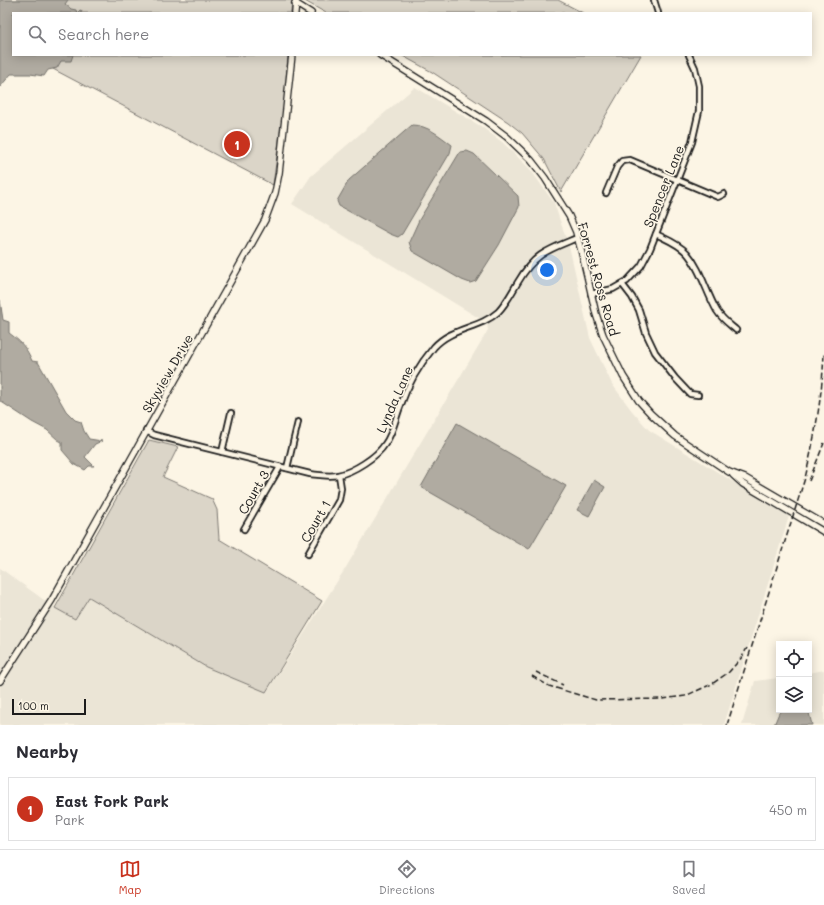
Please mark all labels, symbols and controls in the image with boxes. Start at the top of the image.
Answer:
search box [12,12,812,56]
icon: search [26,23,48,45]
text: Search here [58,24,149,44]
pin: 1 [224,129,250,159]
street label: Spencer Lane [639,142,687,230]
street label: Forrest Ross Road [575,220,623,338]
your location [537,260,557,280]
street label: Skyview Drive [138,330,196,416]
street label: Lynda Lane [372,363,416,435]
street label: Court 3 [234,467,273,517]
street label: Court 1 [296,497,334,545]
map controls [776,641,812,713]
button: locate [776,641,812,677]
button: layers [776,677,812,713]
scale bar [12,697,86,716]
text: 100 m [18,698,49,713]
text: Nearby [16,740,78,762]
text: East Fork Park [55,791,169,811]
text: 1 [27,801,33,818]
text: 450 m [769,801,807,818]
text: Park [55,811,84,828]
tab: Map [119,858,141,897]
tab: Directions [379,858,435,897]
tab: Saved [672,858,705,897]

